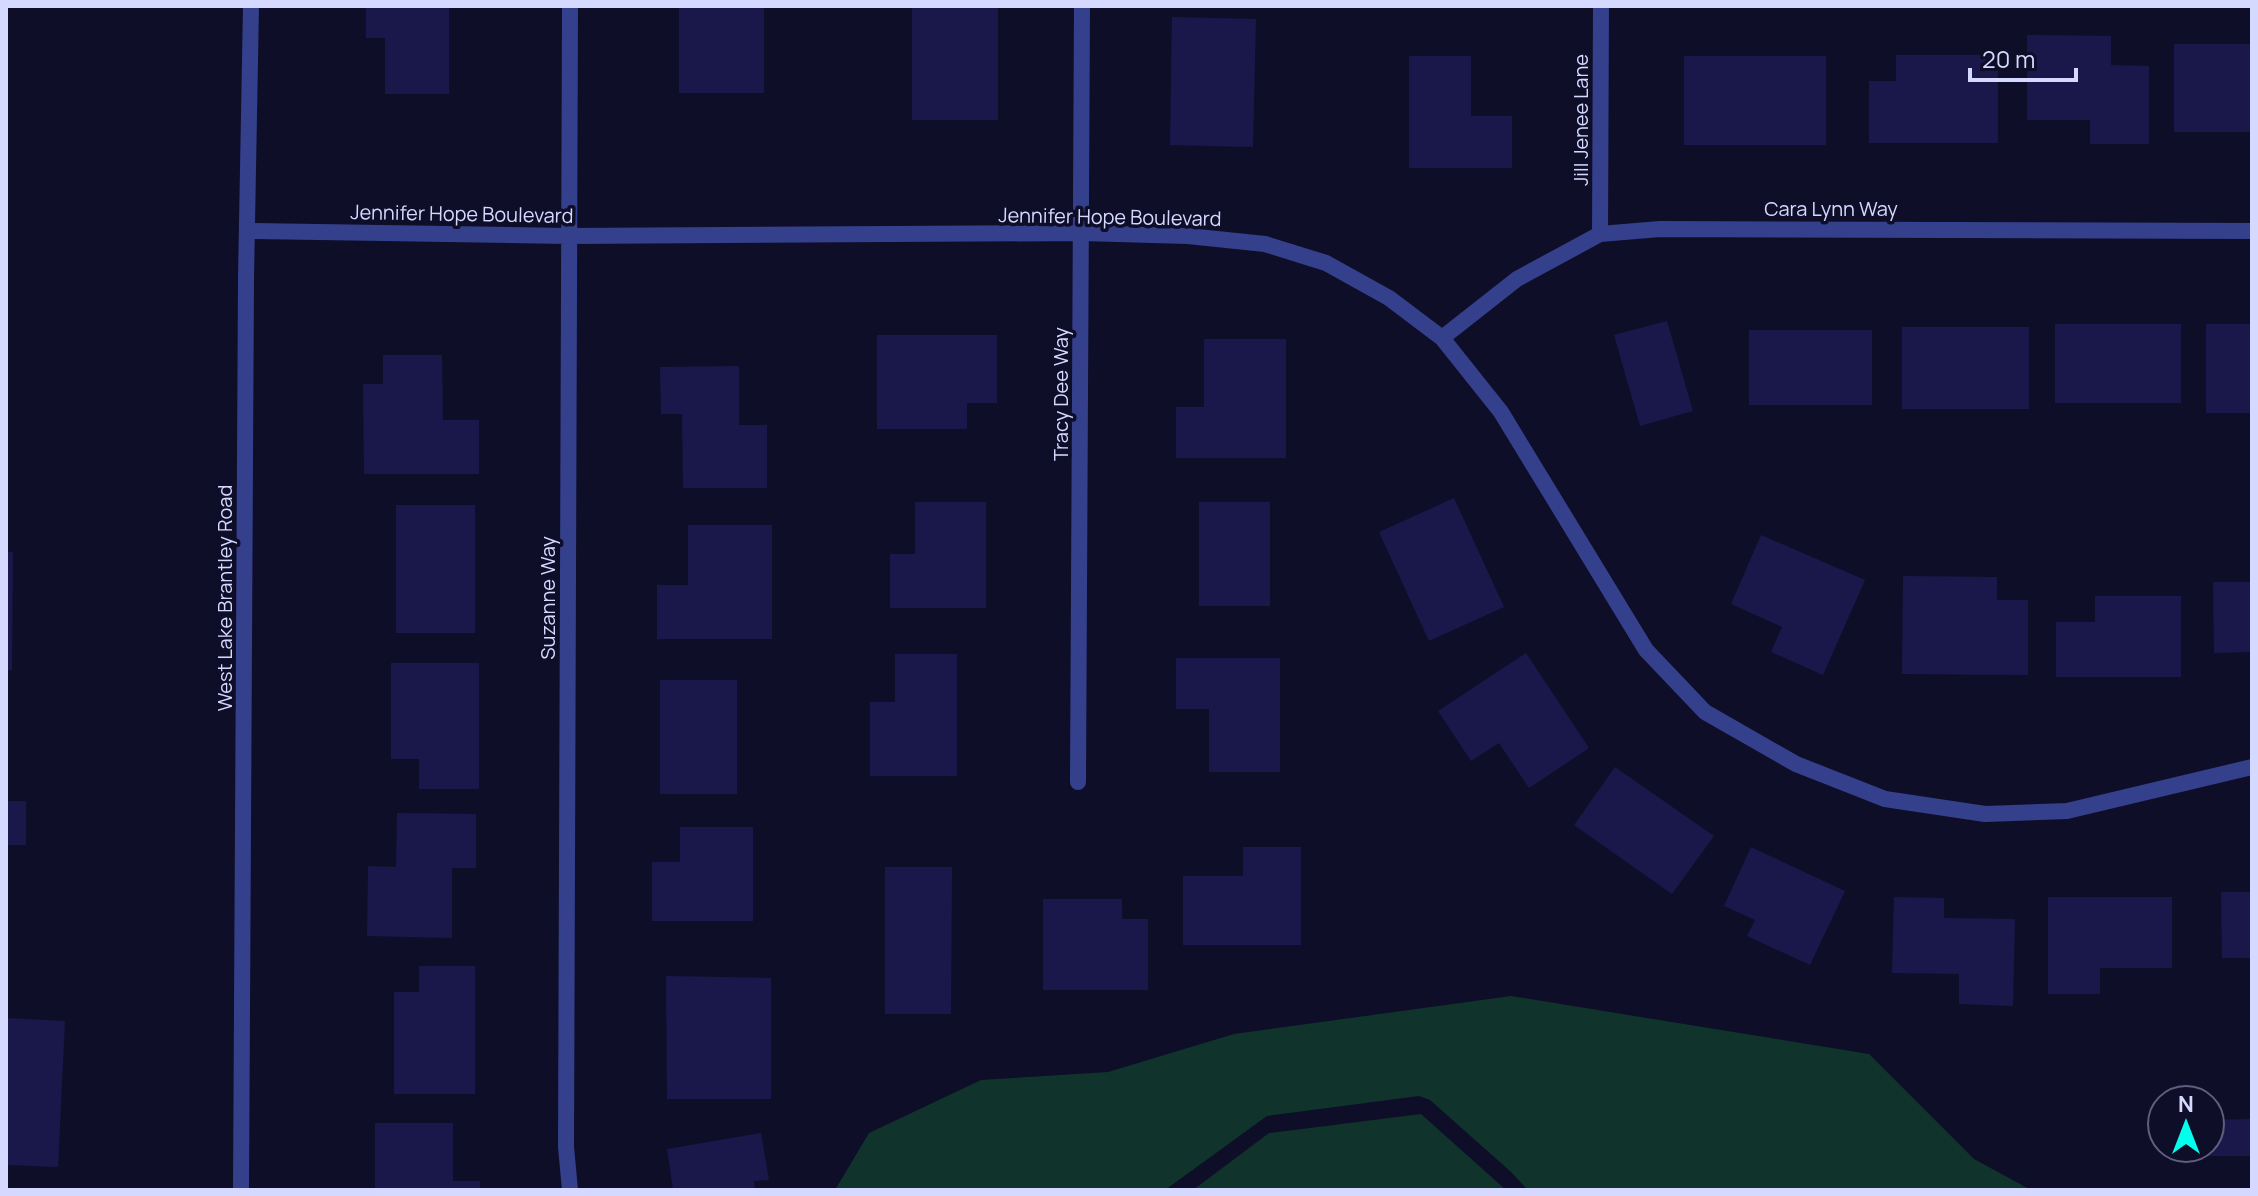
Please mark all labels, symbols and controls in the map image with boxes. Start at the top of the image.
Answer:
scale bar [1970,32,2076,82]
text: 20 m [1982,42,2035,75]
street label: Jill Jenee Lane [1567,54,1594,186]
street label: Cara Lynn Way [1764,195,1898,222]
street label: Jennifer Hope Boulevard [350,198,574,229]
street label: Jennifer Hope Boulevard [998,201,1222,232]
street label: Tracy Dee Way [1047,327,1074,461]
street label: West Lake Brantley Road [211,485,238,711]
street label: Suzanne Way [534,536,561,660]
north arrow [2146,1084,2226,1164]
text: N [2178,1089,2194,1119]

